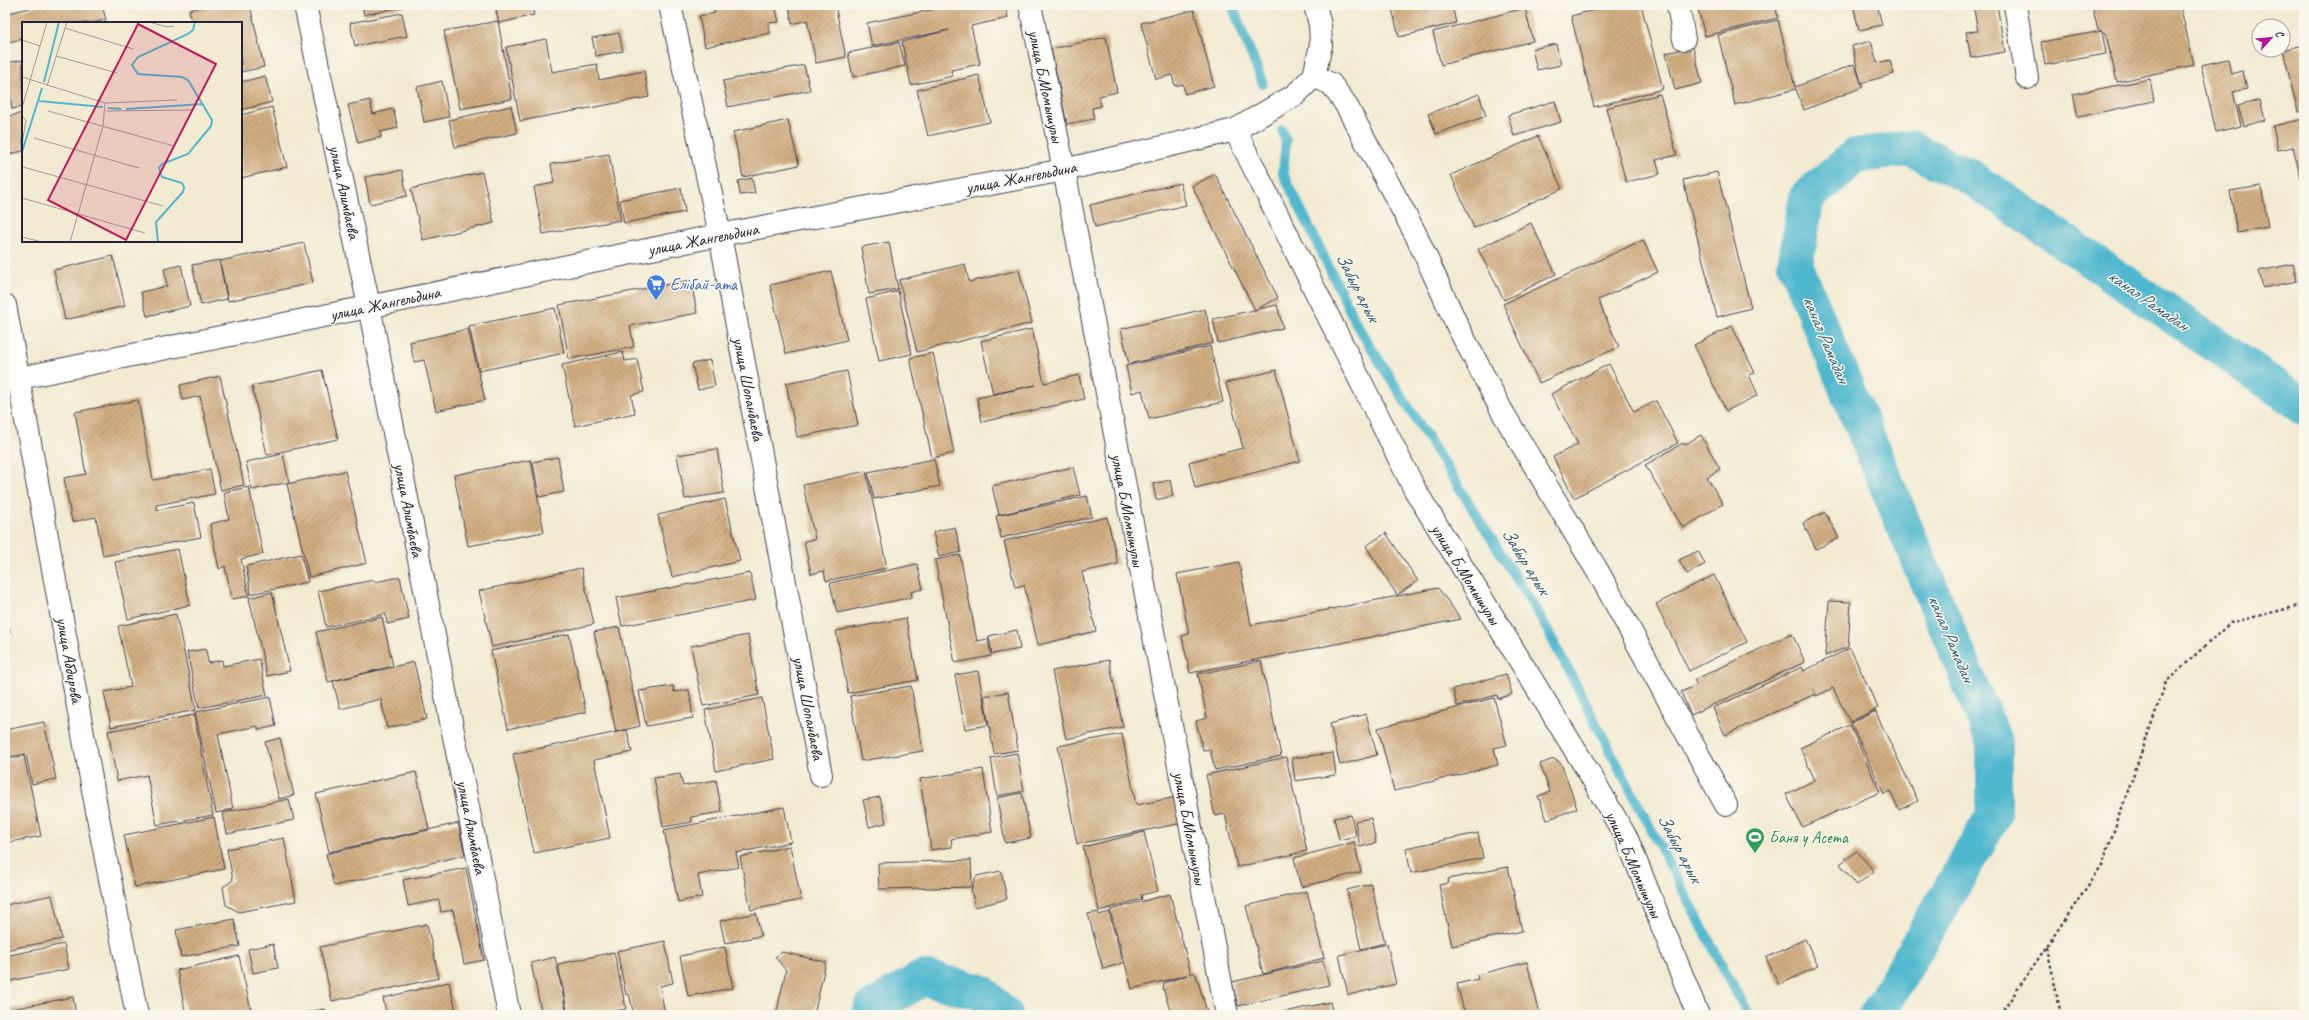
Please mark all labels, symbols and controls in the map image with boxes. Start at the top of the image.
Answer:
north arrow [2251,18,2291,58]
inset map [22,22,242,242]
street label: улица Б.Момышулы [1023,27,1068,146]
text: С [2272,28,2288,40]
street label: улица Алимбаева [324,142,365,243]
street label: улица Жангельдина [963,156,1080,199]
street label: улица Жангельдина [645,218,762,261]
water label: Забыр арык [1331,249,1386,328]
water label: канал Рамадан [2104,264,2195,338]
supermarket icon: Елібай-ата [645,273,667,301]
place label: Елібай-ата [670,274,738,295]
street label: улица Жангельдина [327,281,444,326]
water label: канал Рамадан [1798,292,1856,389]
street label: улица Шопанбаева [728,334,769,444]
street label: улица Б.Момышулы [1106,451,1149,570]
street label: улица Алимбаева [389,460,428,561]
street label: улица Б.Момышулы [1426,519,1506,630]
water label: Забыр арык [1497,524,1557,601]
water label: канал Рамадан [1923,591,1981,688]
street label: улица Абдирова [51,614,88,707]
street label: улица Шопанбаева [788,653,829,763]
street label: улица Б.Момышулы [1168,769,1211,888]
street label: улица Алимбаева [452,777,491,878]
street label: улица Б.Момышулы [1600,807,1667,923]
water label: Забыр арык [1653,810,1709,889]
sports icon: Баня у Асета [1744,826,1766,854]
place label: Баня у Асета [1769,827,1849,848]

